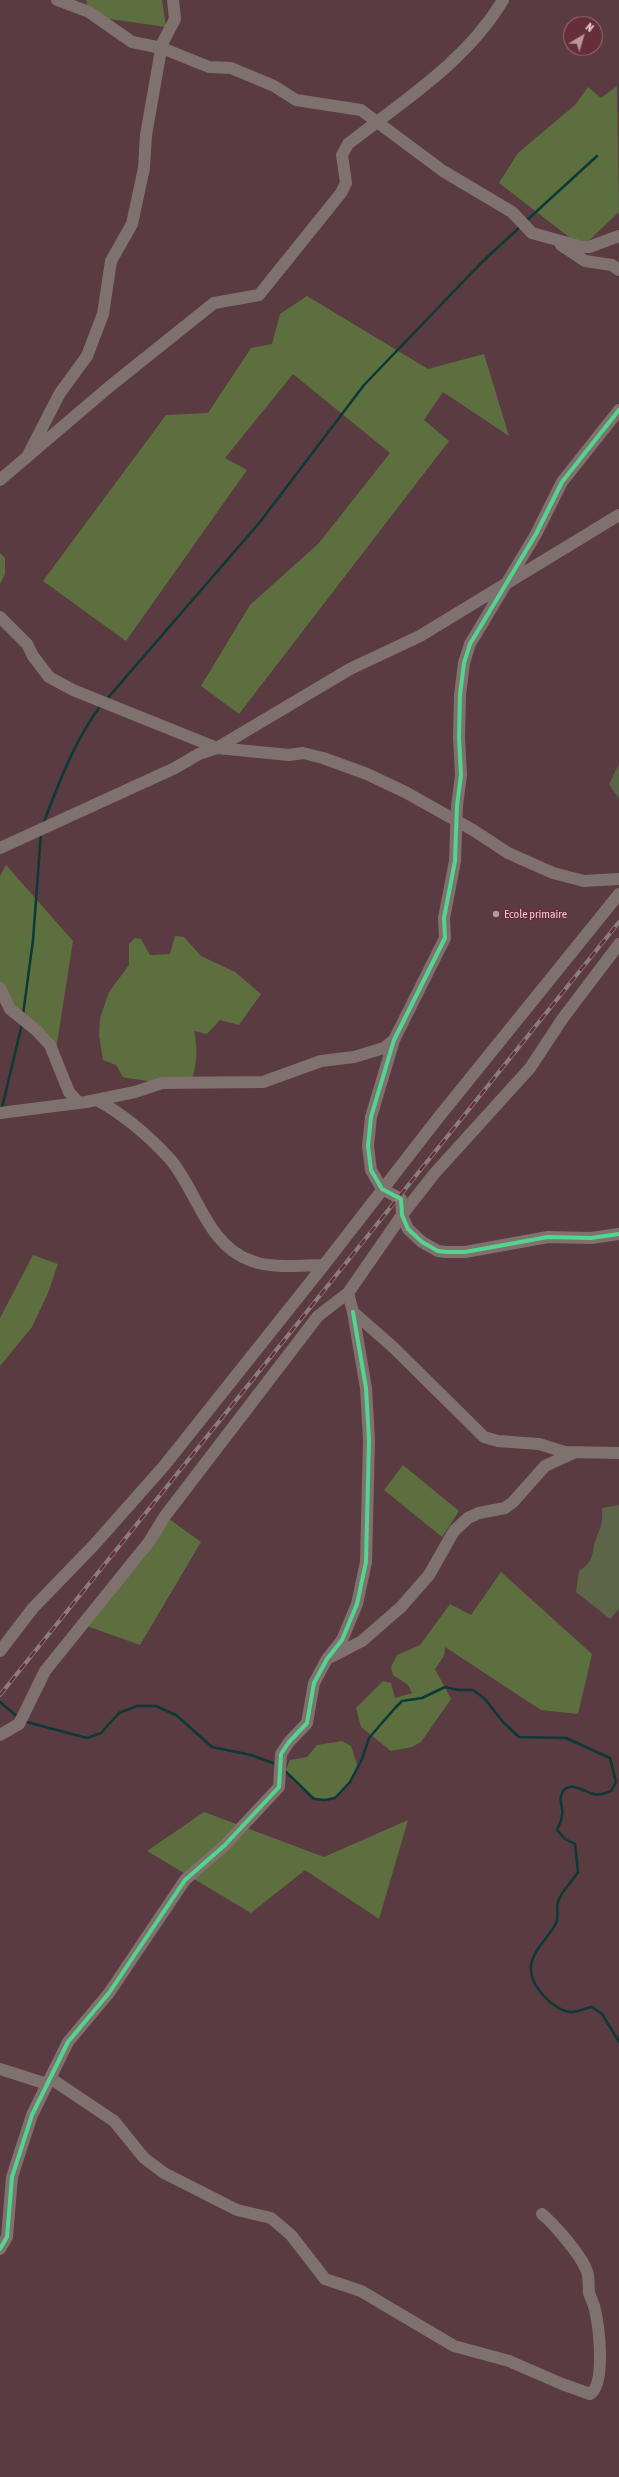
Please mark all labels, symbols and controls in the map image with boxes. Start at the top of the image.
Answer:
north arrow [563,16,603,56]
text: N [584,21,596,34]
place label: Ecole primaire [504,907,567,921]
marker: Ecole primaire [491,909,501,919]

